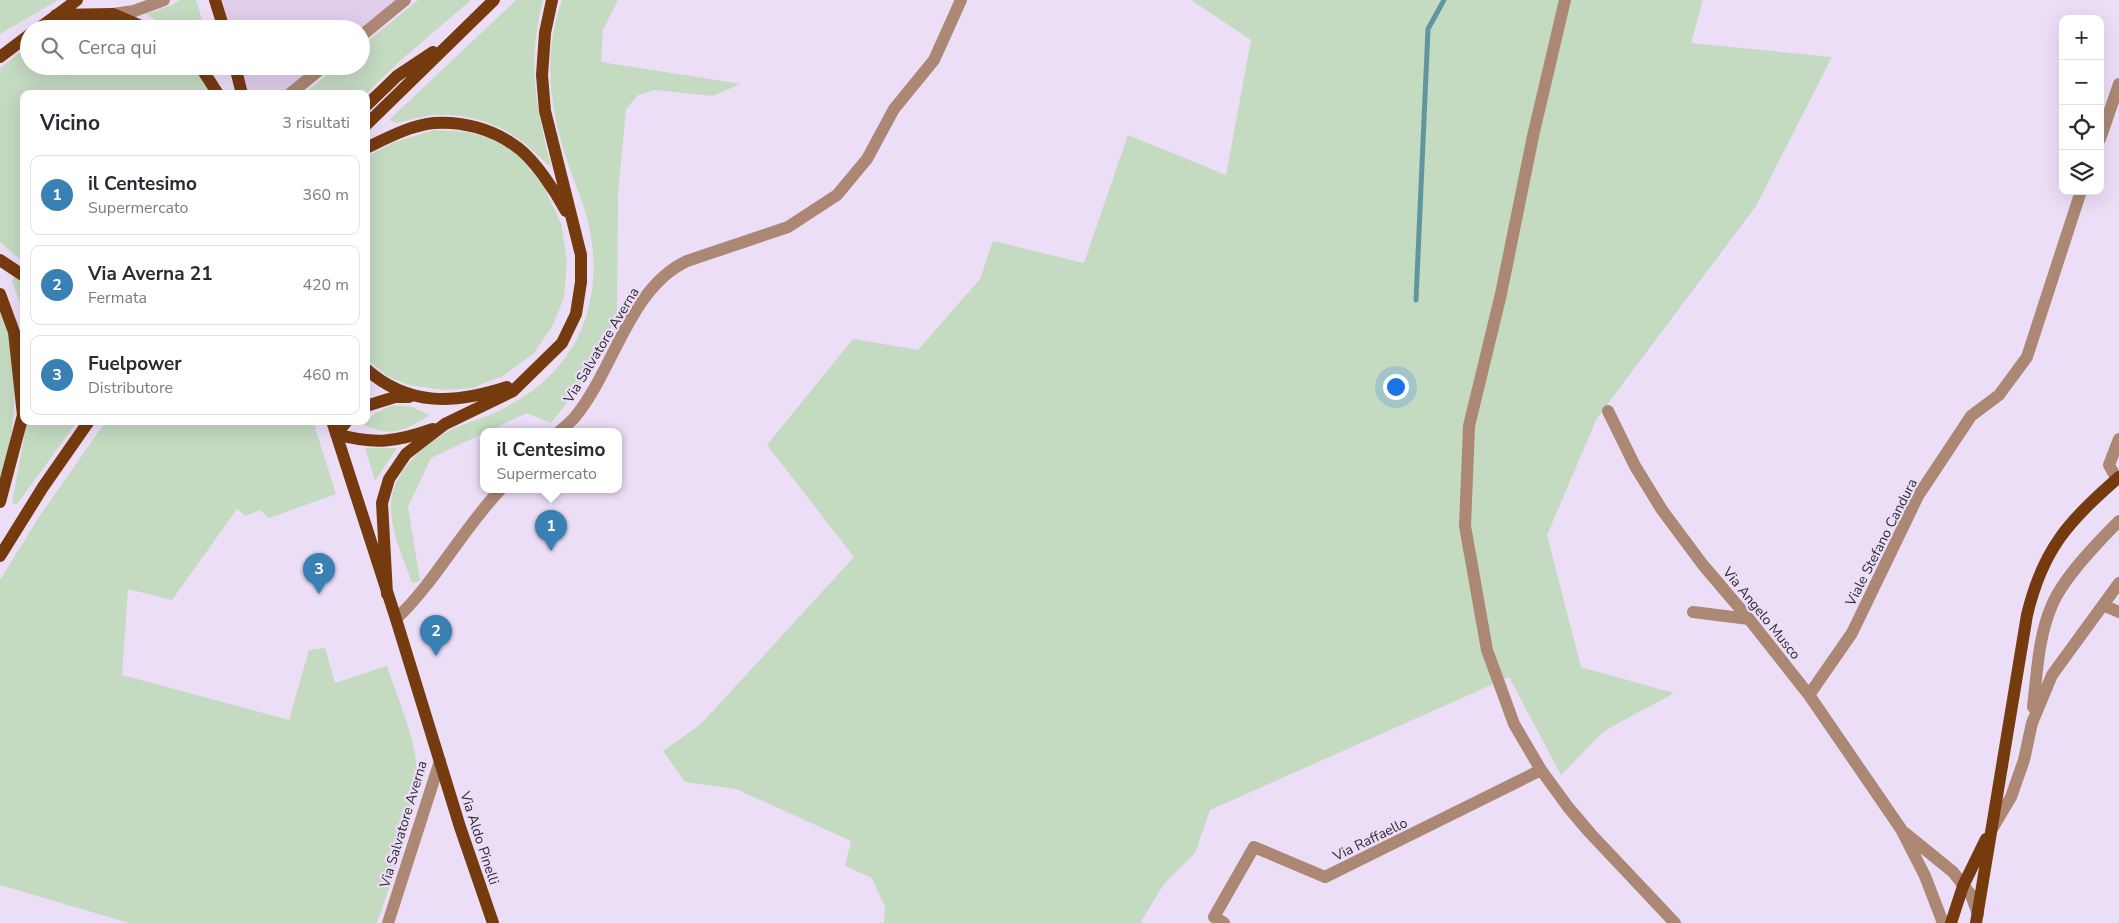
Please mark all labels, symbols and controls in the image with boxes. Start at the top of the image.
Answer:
map controls [2059,15,2104,195]
button: + [2059,15,2104,60]
search box [20,20,370,75]
icon: search [38,34,66,62]
text: Cerca qui [78,35,157,61]
button: − [2059,60,2104,105]
button: locate [2059,105,2104,150]
text: Vicino [40,109,100,137]
text: 3 risultati [282,112,350,134]
button: layers [2059,150,2104,195]
text: il Centesimo [88,171,197,197]
text: 1 [52,184,62,206]
text: 360 m [302,184,349,206]
text: Supermercato [88,197,188,219]
text: Via Averna 21 [88,261,213,287]
text: 2 [52,274,62,296]
text: 420 m [302,274,349,296]
street label: Via Salvatore Averna [559,284,644,407]
text: Fermata [88,287,147,309]
text: Fuelpower [88,351,182,377]
text: 3 [52,364,62,386]
text: 460 m [302,364,349,386]
your location [1383,374,1409,400]
text: Distributore [88,377,173,399]
popup [480,428,622,493]
text: il Centesimo [497,437,605,463]
text: Supermercato [497,463,597,485]
street label: Viale Stefano Candura [1841,475,1922,610]
pin: 1 [535,510,567,551]
pin: 3 [303,553,335,594]
street label: Via Angelo Musco [1718,562,1805,664]
pin: 2 [420,615,452,656]
street label: Via Salvatore Averna [375,758,432,891]
street label: Via Aldo Pinelli [455,788,504,887]
street label: Via Raffaello [1329,813,1411,866]

